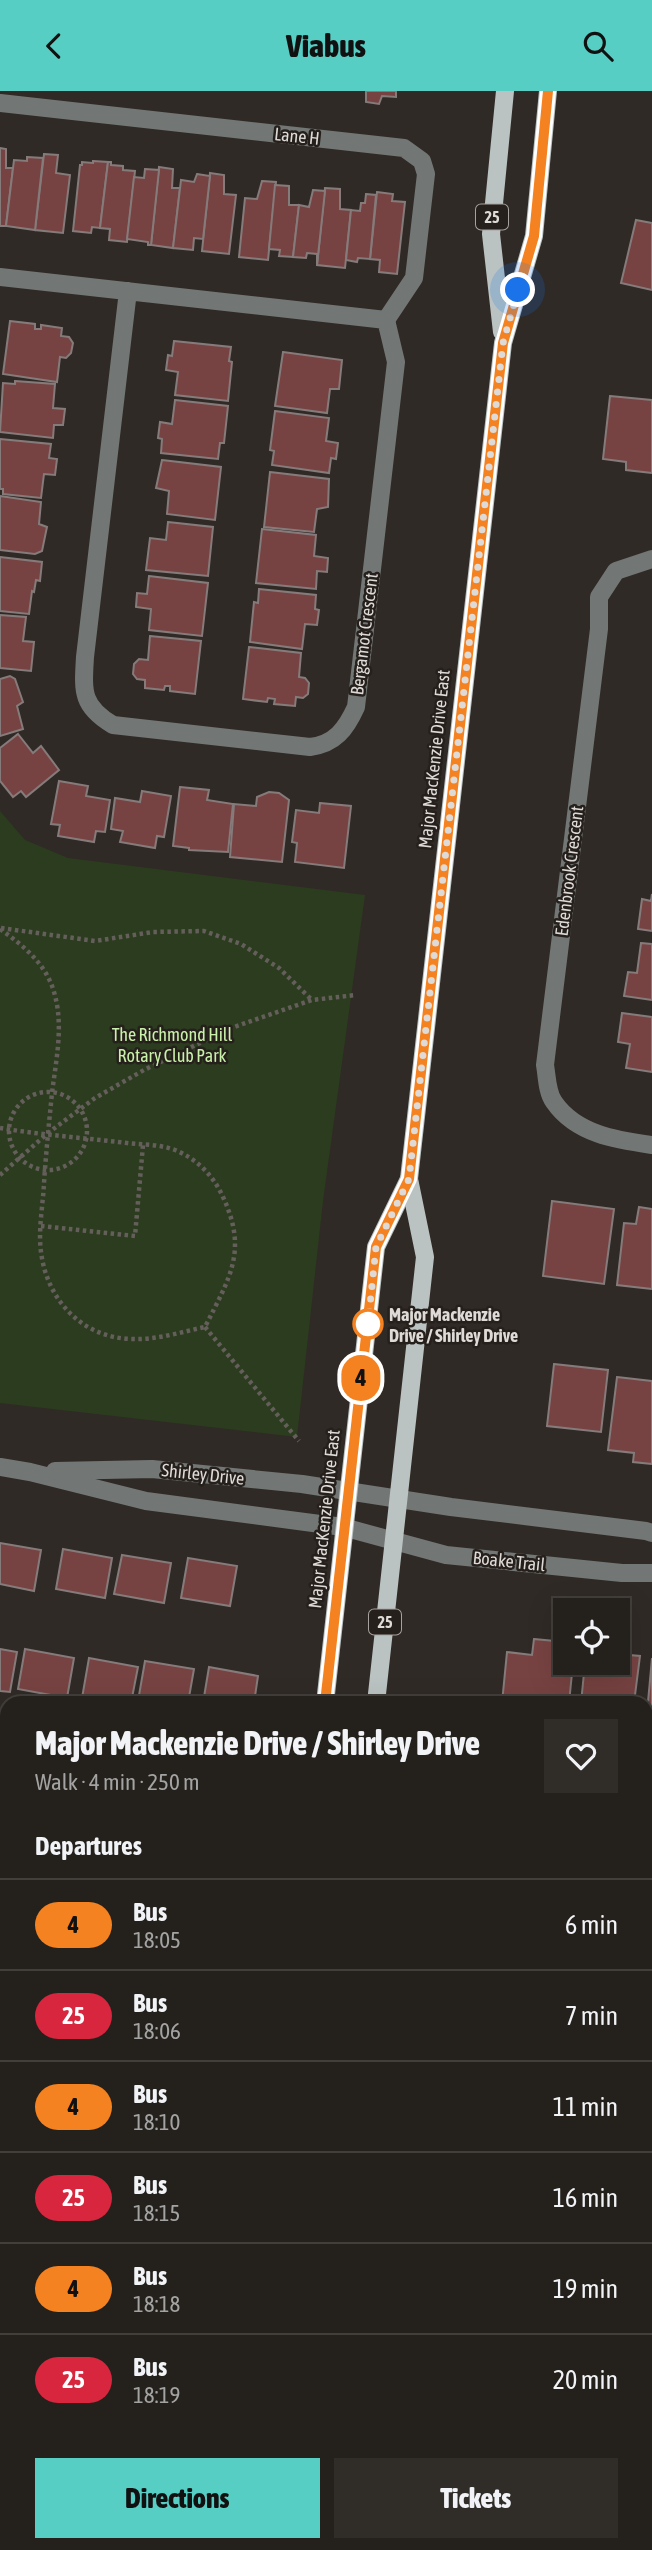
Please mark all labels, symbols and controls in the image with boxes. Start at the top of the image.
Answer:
icon: back [35,27,73,65]
text: Viabus [286,27,366,64]
icon: search [579,27,617,65]
street label: Lane H [273,123,321,149]
road number: 25 [476,205,508,229]
your location [500,272,535,307]
street label: Bergamot Crescent [346,572,382,696]
street label: Major MacKenzie Drive East [414,669,454,849]
street label: Edenbrook Crescent [551,805,587,937]
park label: The Richmond Hill Rotary Club Park [112,1024,233,1066]
place label: Major Mackenzie Drive / Shirley Drive [389,1304,518,1346]
marker: Major Mackenzie Drive / Shirley Drive [353,1309,383,1339]
line badge: 4 [338,1355,384,1401]
text: 4 [355,1364,367,1391]
street label: Major MacKenzie Drive East [304,1429,344,1609]
street label: Shirley Drive [161,1459,245,1489]
street label: Boake Trail [472,1547,546,1575]
map controls [553,1598,630,1675]
button: locate [553,1598,630,1675]
road number: 25 [369,1609,401,1635]
button: heart [544,1719,618,1793]
text: Major Mackenzie Drive / Shirley Drive [35,1724,480,1762]
text: Walk · 4 min · 250 m [35,1769,199,1795]
text: Departures [35,1831,142,1861]
text: Bus [133,1897,167,1927]
text: 6 min [565,1910,618,1940]
text: 4 [68,1911,79,1938]
text: 18:05 [133,1927,181,1953]
text: Bus [133,1988,167,2018]
text: 7 min [565,2001,618,2031]
text: 25 [62,2002,85,2029]
text: 18:06 [133,2018,181,2044]
text: Bus [133,2079,167,2109]
text: 11 min [553,2092,618,2122]
text: 4 [68,2093,79,2120]
text: 18:10 [133,2109,180,2135]
text: Bus [133,2170,167,2200]
text: 16 min [553,2183,618,2213]
text: 25 [62,2184,85,2211]
text: 18:15 [133,2200,180,2226]
text: Bus [133,2261,167,2291]
text: 19 min [553,2274,618,2304]
text: 4 [68,2275,79,2302]
text: 18:18 [133,2291,180,2317]
text: Bus [133,2352,167,2382]
text: 20 min [553,2365,618,2395]
text: 25 [62,2366,85,2393]
text: 18:19 [133,2382,180,2408]
button: Directions [35,2458,320,2538]
button: Tickets [334,2458,618,2538]

